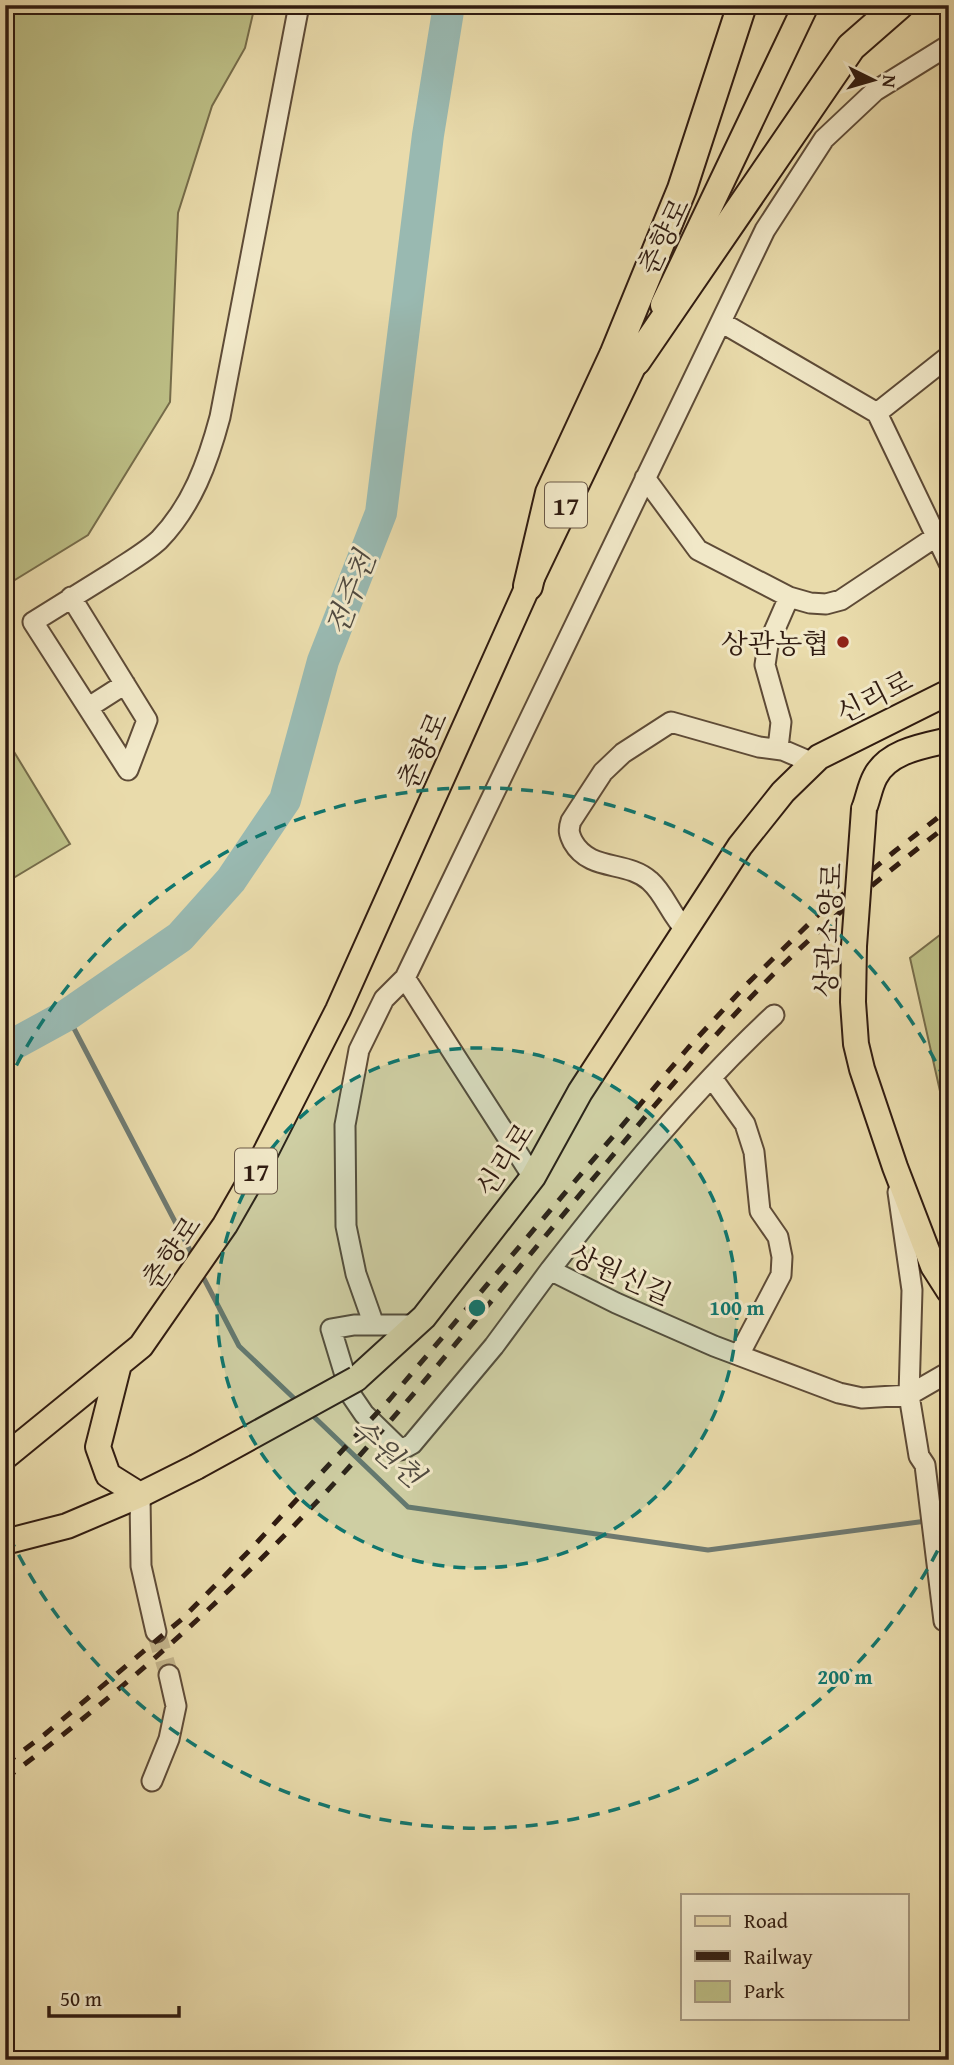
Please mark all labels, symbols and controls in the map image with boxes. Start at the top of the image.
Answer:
north arrow [838,46,908,116]
text: N [875,74,904,89]
street label: 춘향로 [627,191,699,281]
road number: 17 [545,482,587,527]
water label: 전주천 [314,543,387,641]
place label: 상관농협 [721,622,829,663]
marker: 상관농협 [835,634,851,650]
street label: 신리로 [829,659,919,733]
street label: 춘향로 [387,705,457,795]
street label: 상관소양로 [804,861,852,999]
street label: 신리로 [465,1114,543,1204]
road number: 17 [235,1148,277,1194]
street label: 춘향로 [131,1207,211,1297]
street label: 상원신길 [563,1233,679,1315]
text: 100 m [709,1292,765,1323]
centre of rings [465,1296,489,1320]
water label: 수원천 [340,1407,436,1498]
text: 200 m [817,1661,873,1692]
legend [681,1894,908,2020]
text: Road [744,1905,789,1936]
text: Railway [744,1941,813,1972]
scale bar [49,1974,178,2018]
text: Park [744,1975,785,2006]
text: 50 m [60,1983,102,2014]

